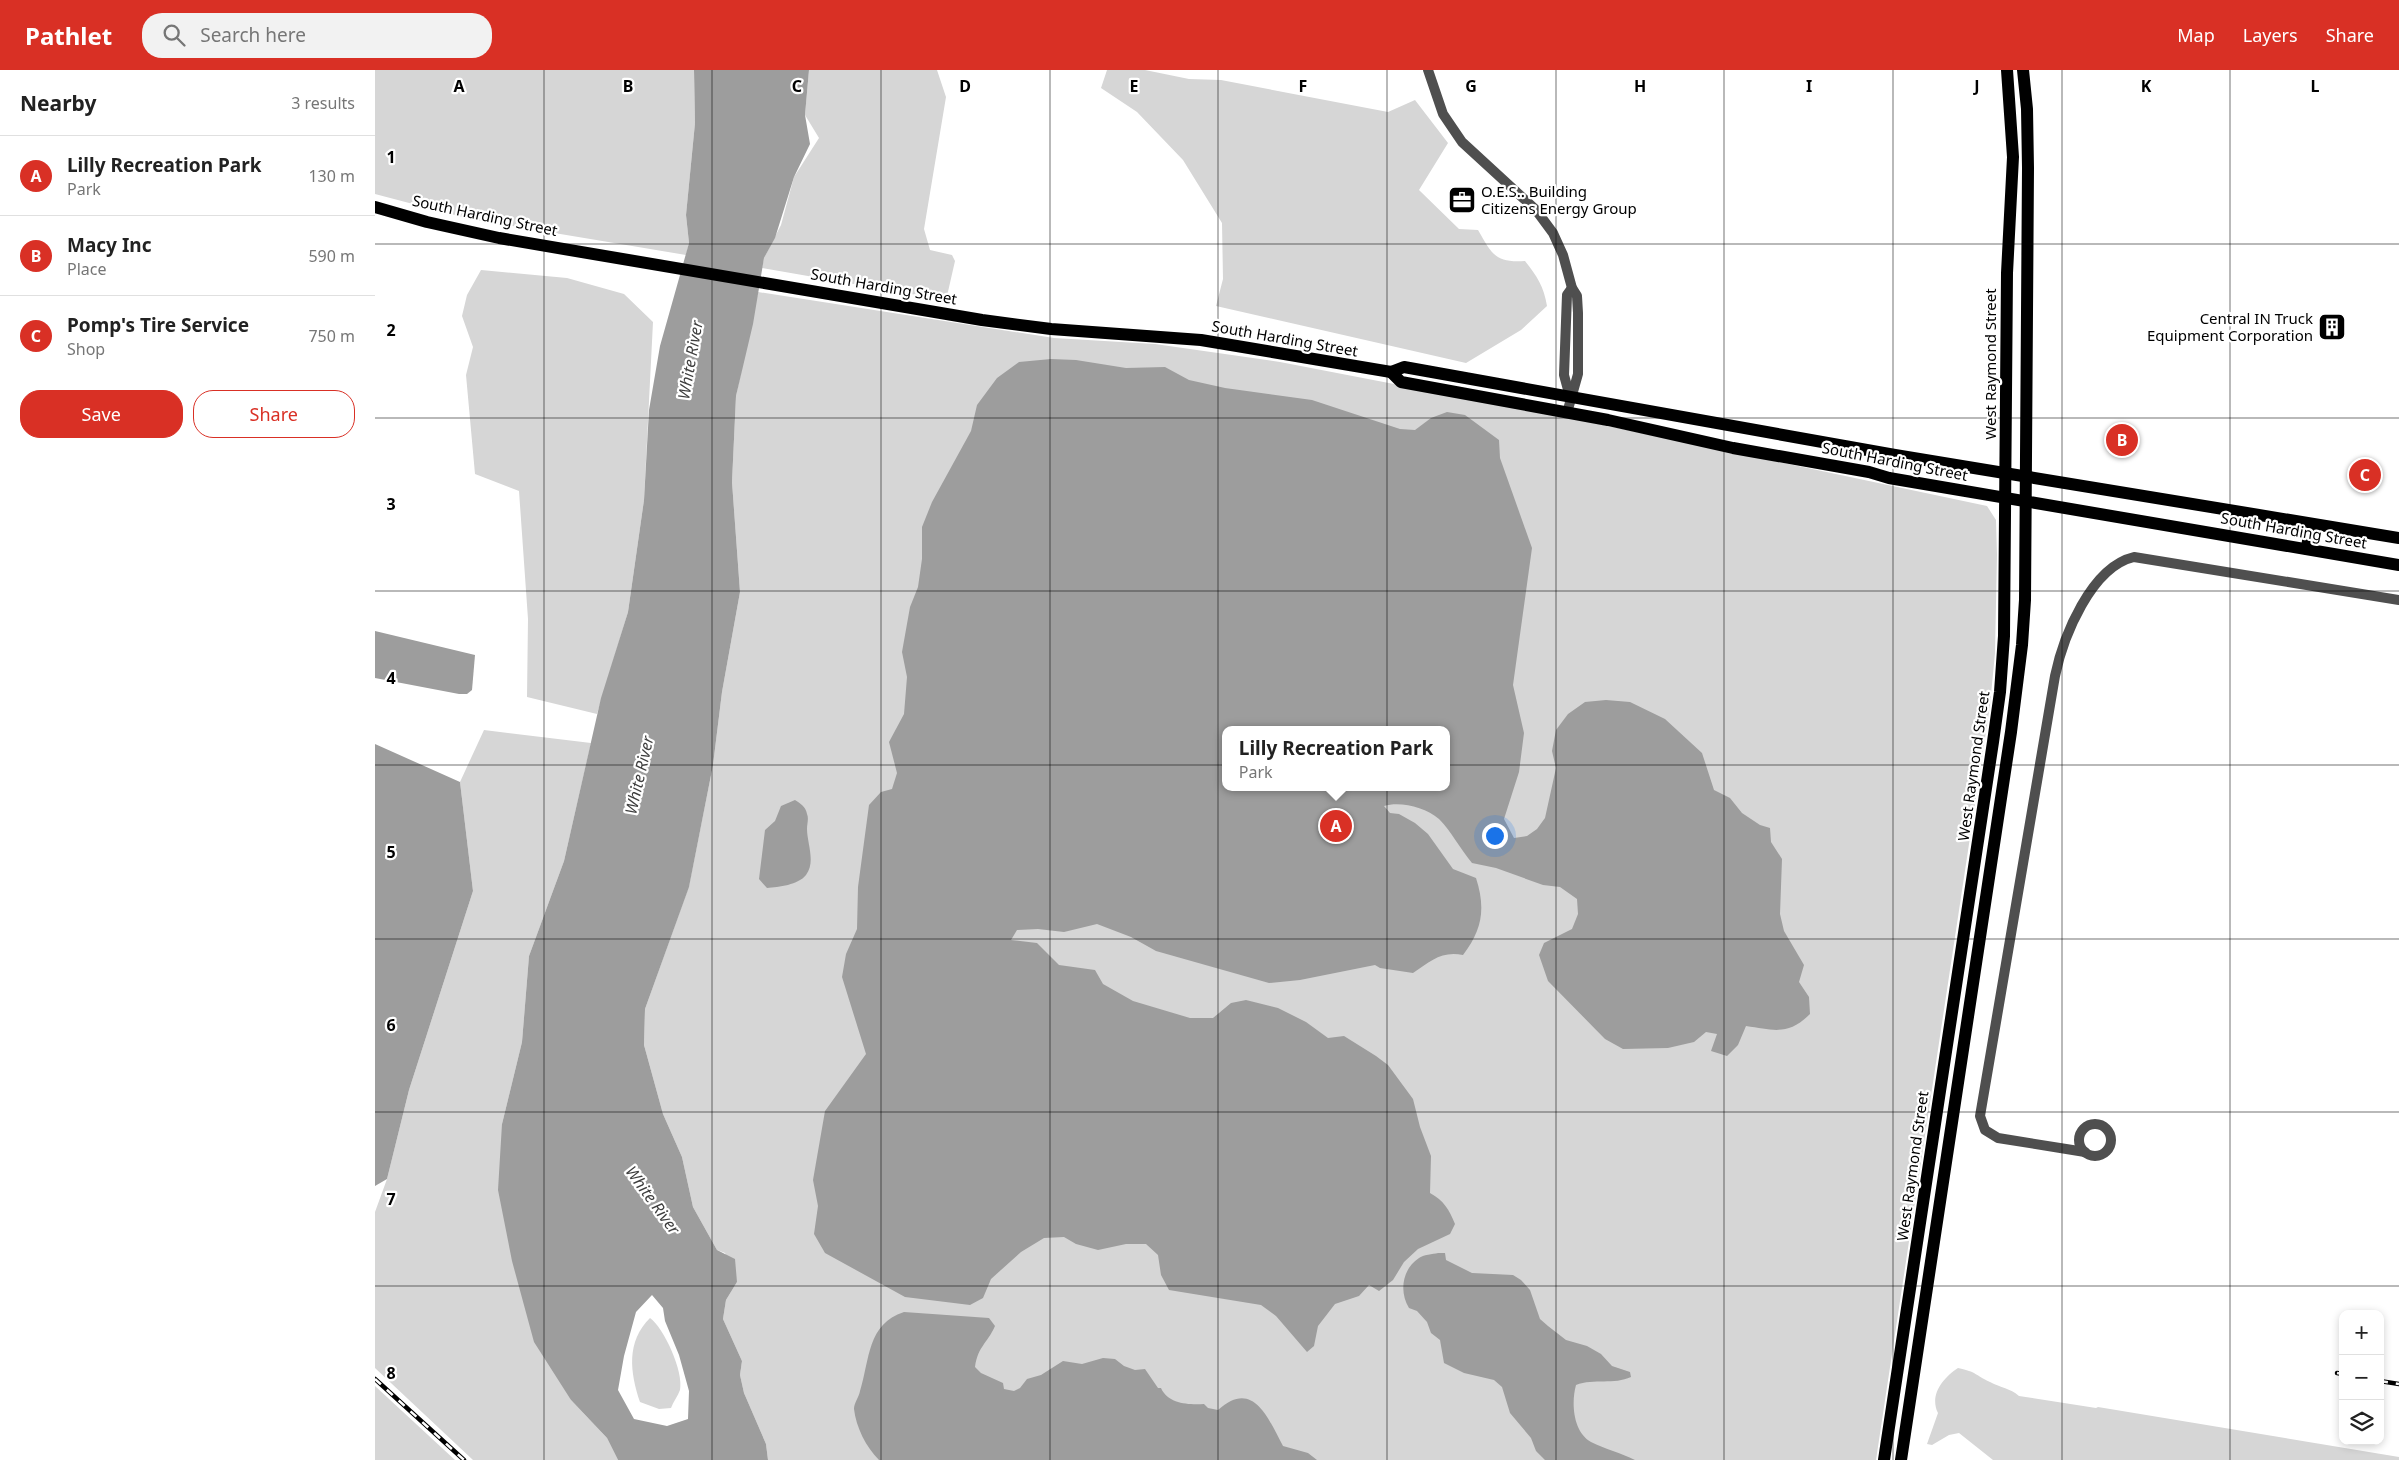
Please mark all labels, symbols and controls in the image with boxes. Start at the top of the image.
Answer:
search box [142,13,492,58]
text: Pathlet [25,19,112,52]
icon: search [160,21,188,49]
text: Search here [200,22,306,48]
text: Map [2177,23,2215,47]
text: Layers [2243,23,2298,47]
text: Share [2326,23,2374,47]
text: A [453,75,465,97]
text: B [623,75,633,97]
text: C [792,75,802,97]
text: D [959,75,971,97]
text: E [1130,75,1139,97]
text: F [1299,75,1307,97]
text: G [1465,75,1477,97]
text: H [1634,75,1646,97]
text: I [1806,75,1812,97]
text: J [1972,75,1980,97]
text: K [2141,75,2152,97]
text: L [2311,75,2320,97]
text: Nearby [20,89,96,117]
text: 3 results [291,92,355,114]
text: 1 [386,146,396,168]
text: Lilly Recreation Park [67,152,261,178]
text: A [30,165,42,187]
text: 130 m [308,165,355,187]
text: Park [67,178,101,200]
place label: O.E.S.. Building Citizens Energy Group [1481,181,1637,218]
office icon: O.E.S.. Building Citizens Energy Group [1447,185,1477,215]
street label: South Harding Street [411,190,560,240]
text: Macy Inc [67,232,151,258]
text: B [31,245,41,267]
text: 590 m [308,245,355,267]
text: Place [67,258,107,280]
street label: South Harding Street [809,263,959,309]
street label: West Raymond Street [1980,288,2000,440]
place label: Central IN Truck Equipment Corporation [2147,308,2313,345]
text: Pomp's Tire Service [67,312,249,338]
building icon: Central IN Truck Equipment Corporation [2317,312,2347,342]
street label: South Harding Street [1210,315,1360,361]
water label: White River [672,318,708,401]
text: 2 [386,319,396,341]
text: C [31,325,41,347]
text: 750 m [308,325,355,347]
text: Shop [67,338,105,360]
button: Save [20,390,183,438]
button: Share [193,390,355,438]
pin: B [2106,421,2138,459]
street label: South Harding Street [1820,437,1970,485]
pin: C [2349,456,2381,494]
text: 3 [386,493,396,515]
street label: South Harding Street [2219,507,2369,553]
text: 4 [386,667,396,689]
street label: West Raymond Street [1953,689,1994,842]
popup [1222,726,1450,791]
water label: White River [619,733,659,816]
text: Lilly Recreation Park [1239,735,1433,761]
text: Park [1239,761,1273,783]
pin: A [1320,807,1352,845]
your location [1482,823,1508,849]
text: 5 [386,841,396,863]
text: 6 [386,1014,396,1036]
street label: West Raymond Street [1892,1089,1933,1242]
water label: White River [621,1161,686,1239]
text: 7 [386,1188,396,1210]
map controls [2339,1310,2384,1445]
button: + [2339,1310,2384,1355]
button: − [2339,1355,2384,1400]
text: 8 [386,1362,396,1384]
button: layers [2339,1400,2384,1445]

